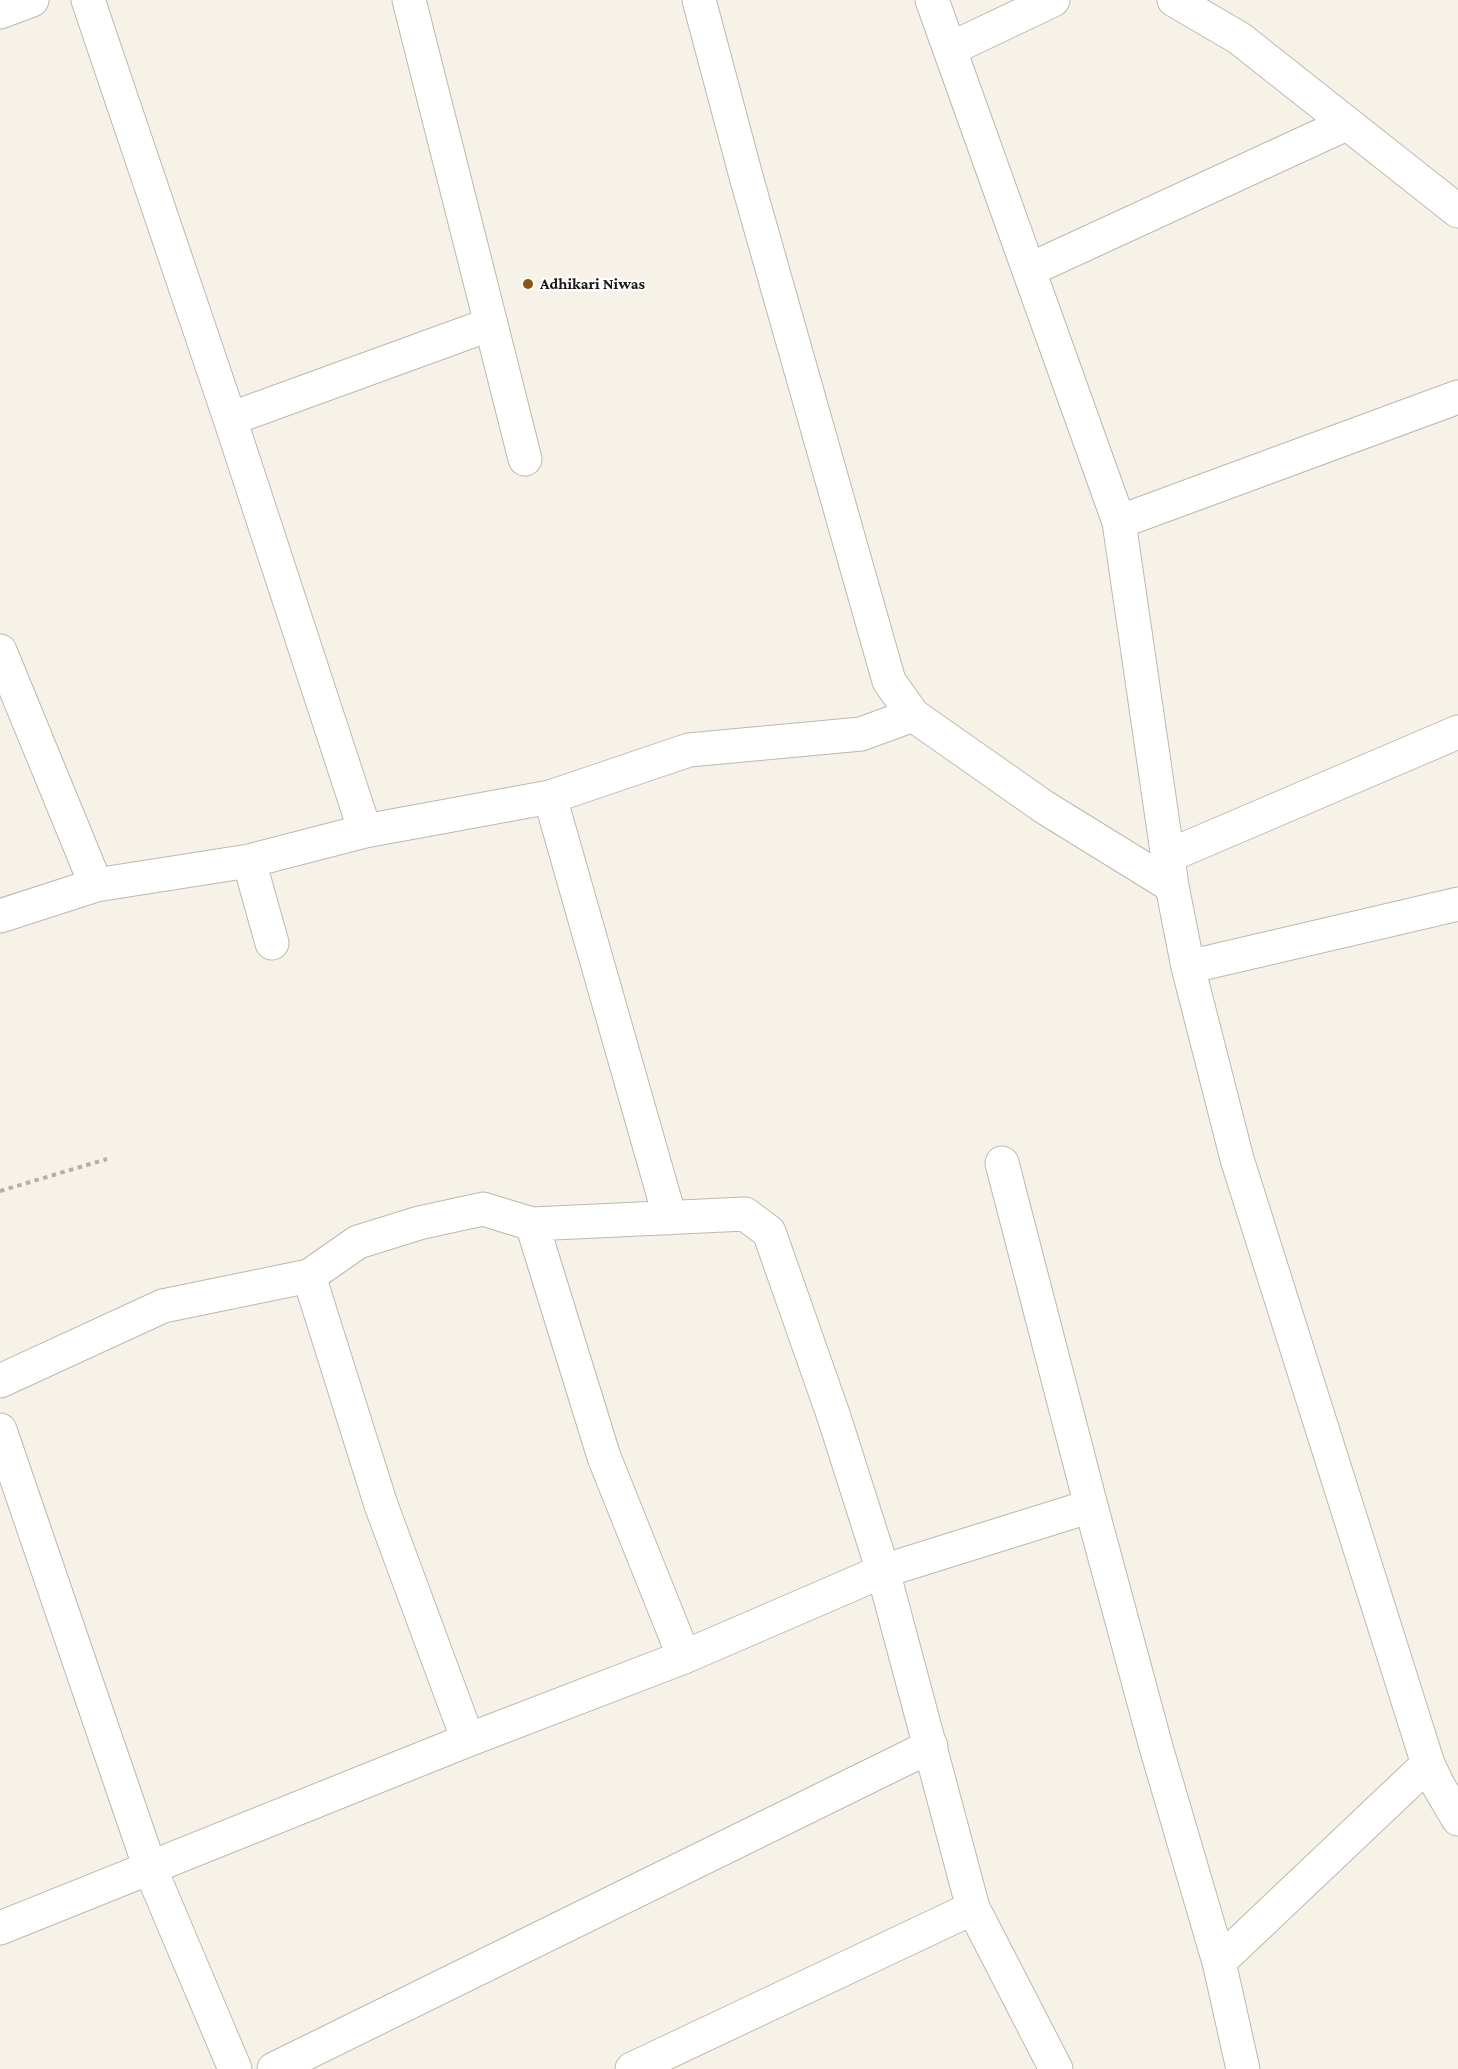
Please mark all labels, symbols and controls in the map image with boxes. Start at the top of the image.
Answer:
place label: Adhikari Niwas [540,274,645,294]
marker: Adhikari Niwas [521,277,535,291]

